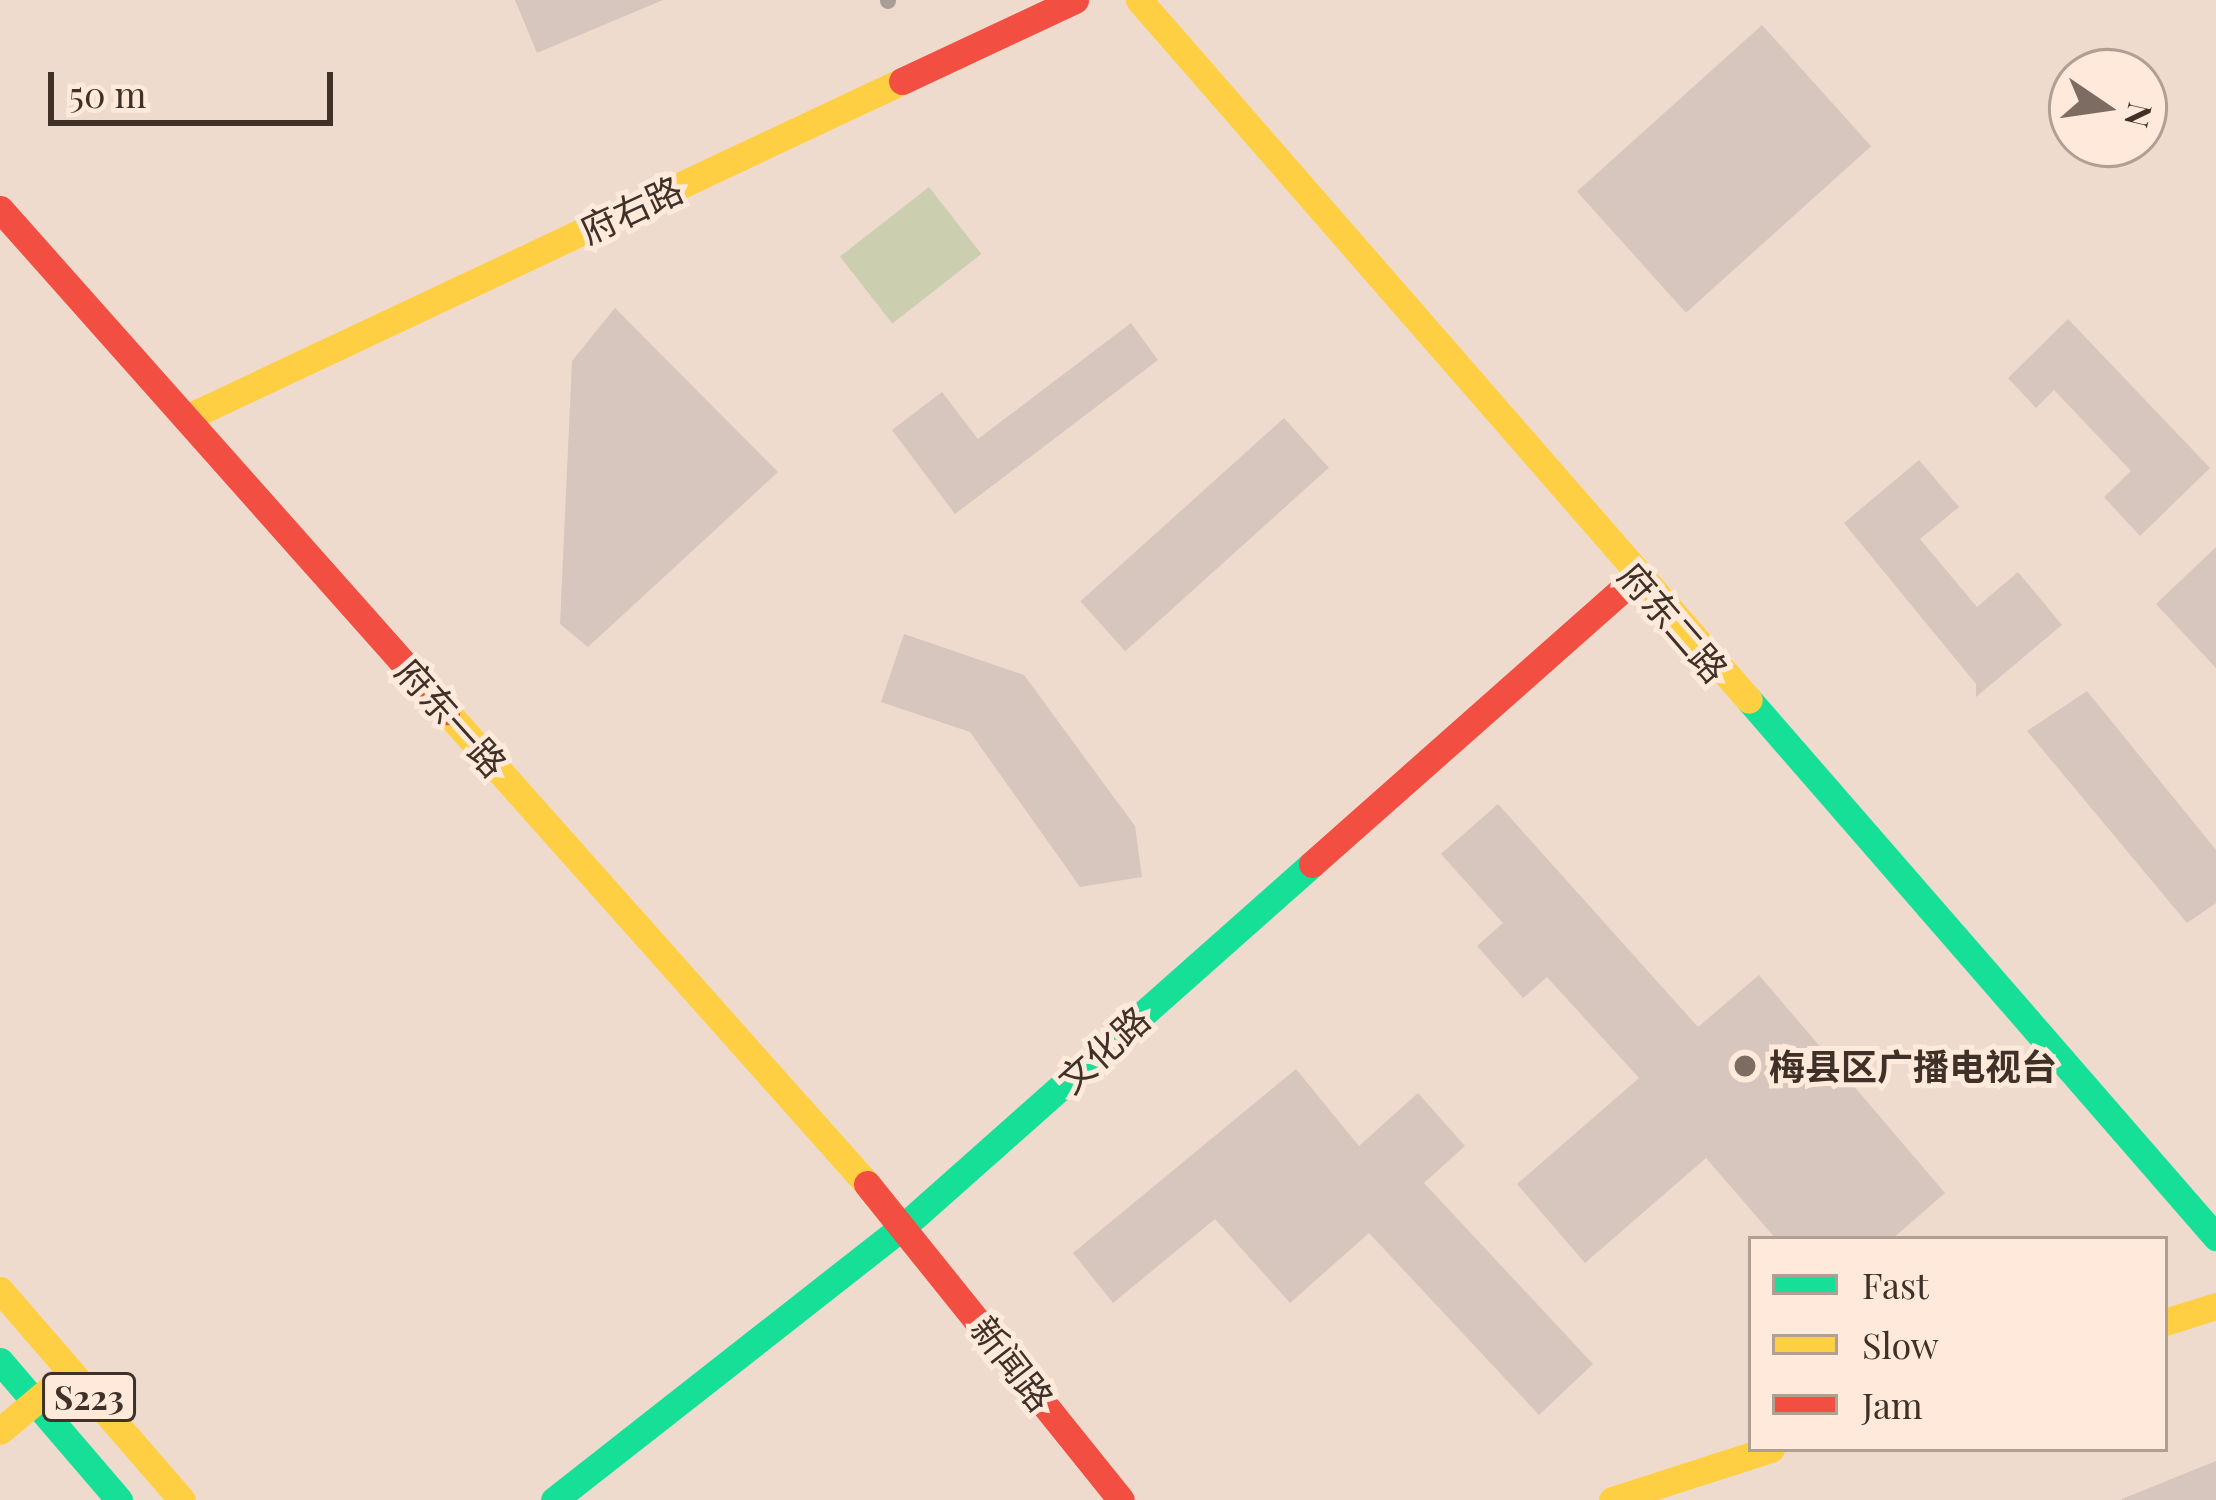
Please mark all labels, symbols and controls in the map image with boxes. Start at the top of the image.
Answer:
scale bar [54,48,339,122]
north arrow [2048,48,2168,168]
text: 50 m [69,69,146,117]
text: N [2116,99,2164,132]
street label: 府右路 [573,167,689,251]
street label: 府东二路 [1610,553,1738,691]
street label: 府东一路 [388,649,516,785]
street label: 文化路 [1048,997,1158,1101]
place label: 梅县区广播电视台 [1769,1044,2057,1088]
marker: 梅县区广播电视台 [1732,1053,1758,1079]
legend [1748,1236,2168,1452]
text: Fast [1862,1260,1929,1308]
street label: 新闻路 [963,1307,1063,1419]
text: Slow [1862,1320,1939,1368]
road number: S223 [41,1370,137,1424]
text: Jam [1862,1380,1923,1428]

